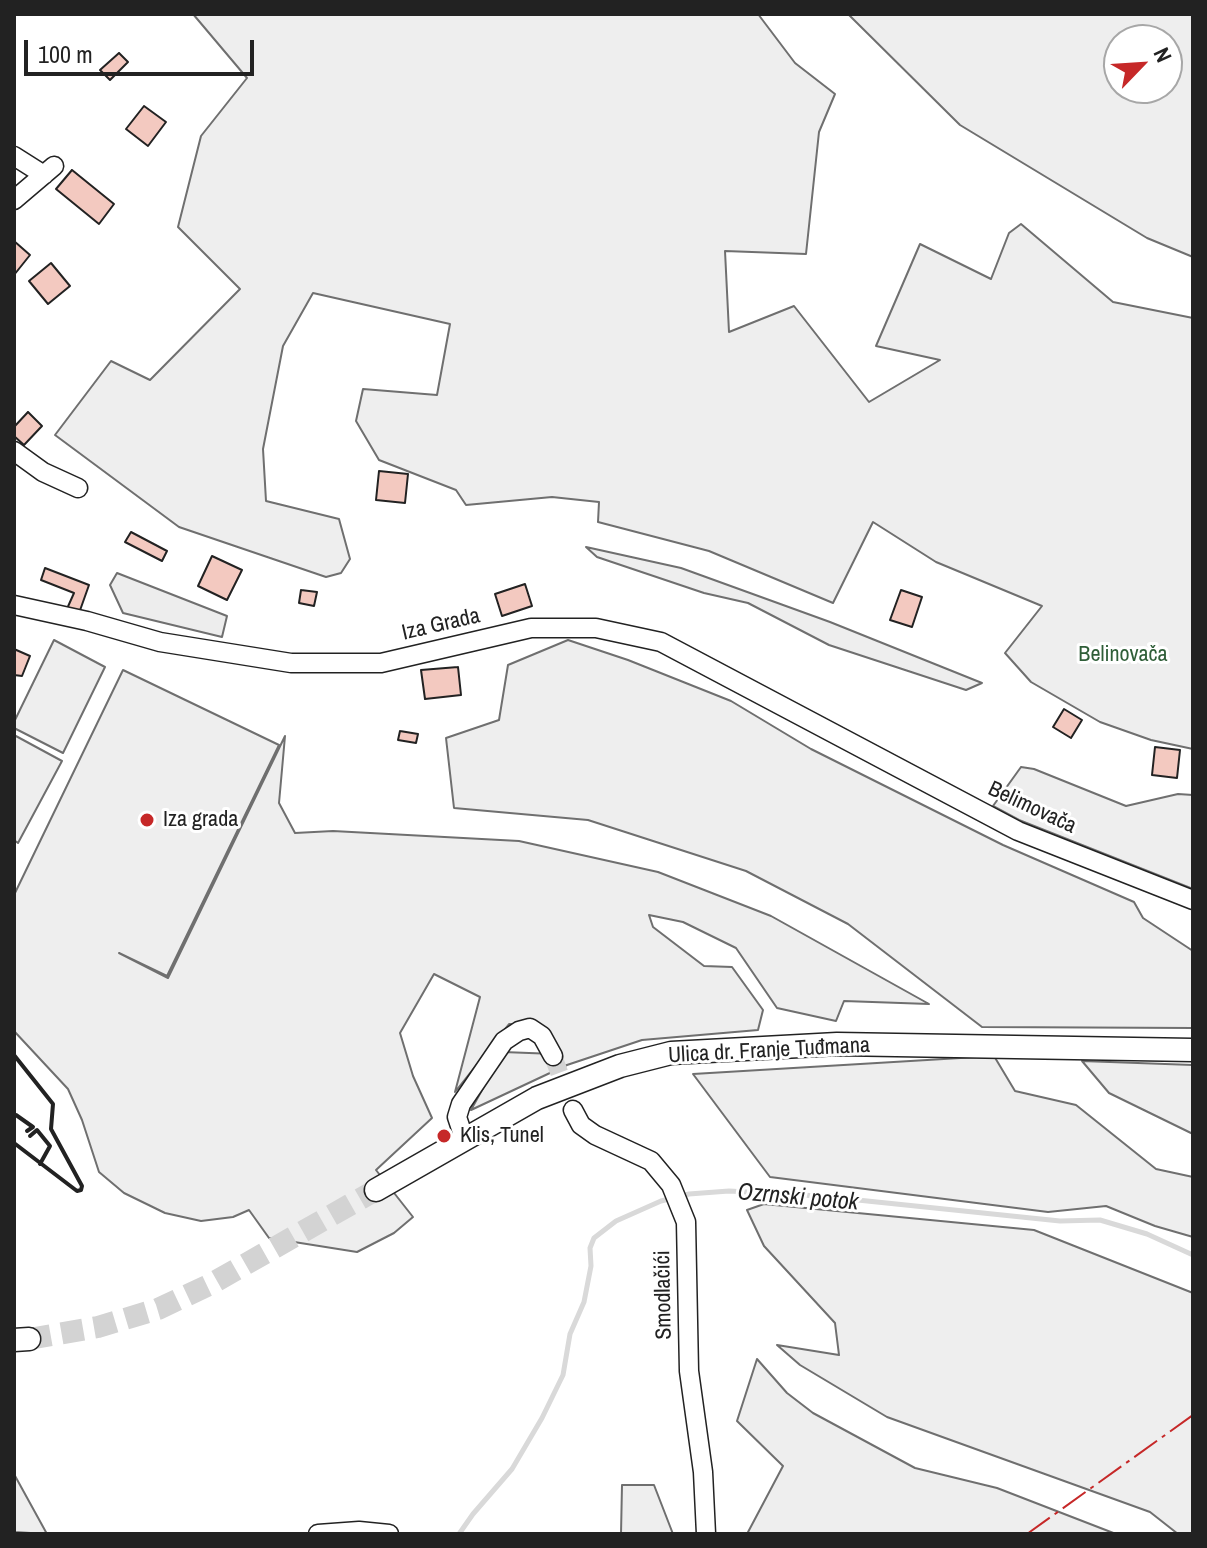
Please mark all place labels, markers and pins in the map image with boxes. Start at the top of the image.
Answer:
place label: Iza grada [163,807,238,833]
marker: Iza grada [138,811,156,829]
place label: Klis, Tunel [460,1123,544,1149]
marker: Klis, Tunel [435,1127,453,1145]

